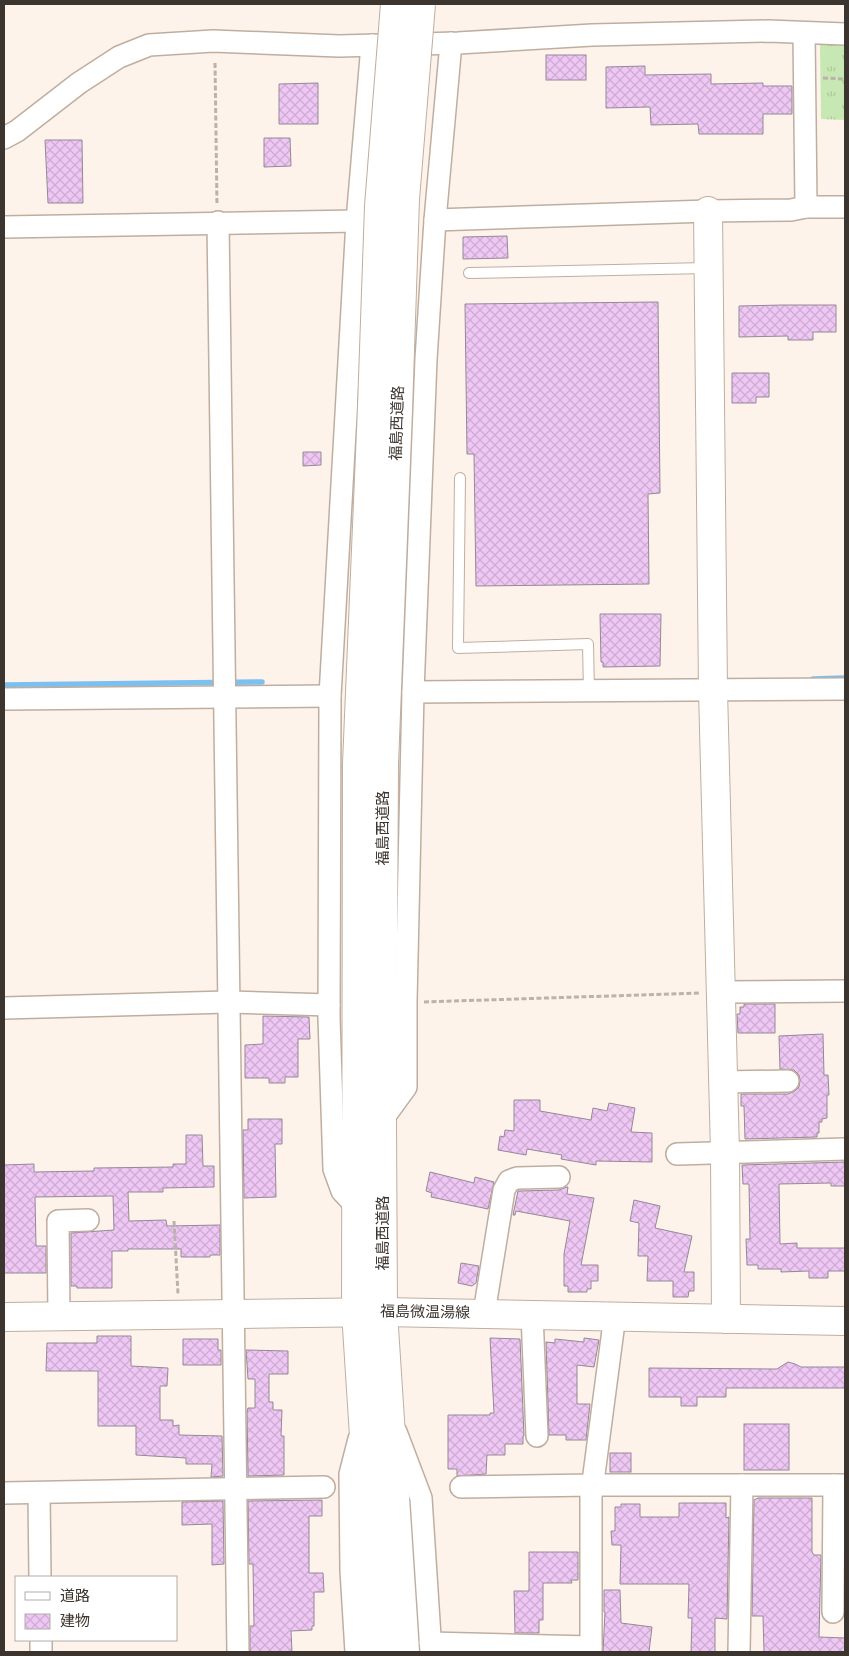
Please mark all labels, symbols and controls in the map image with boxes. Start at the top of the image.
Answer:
street label: 福島西道路 [387,385,406,461]
street label: 福島西道路 [374,790,391,866]
street label: 福島西道路 [374,1195,391,1271]
street label: 福島微温湯線 [380,1302,470,1321]
legend [15,1576,178,1641]
text: 道路 [60,1587,90,1604]
text: 建物 [60,1612,90,1629]

